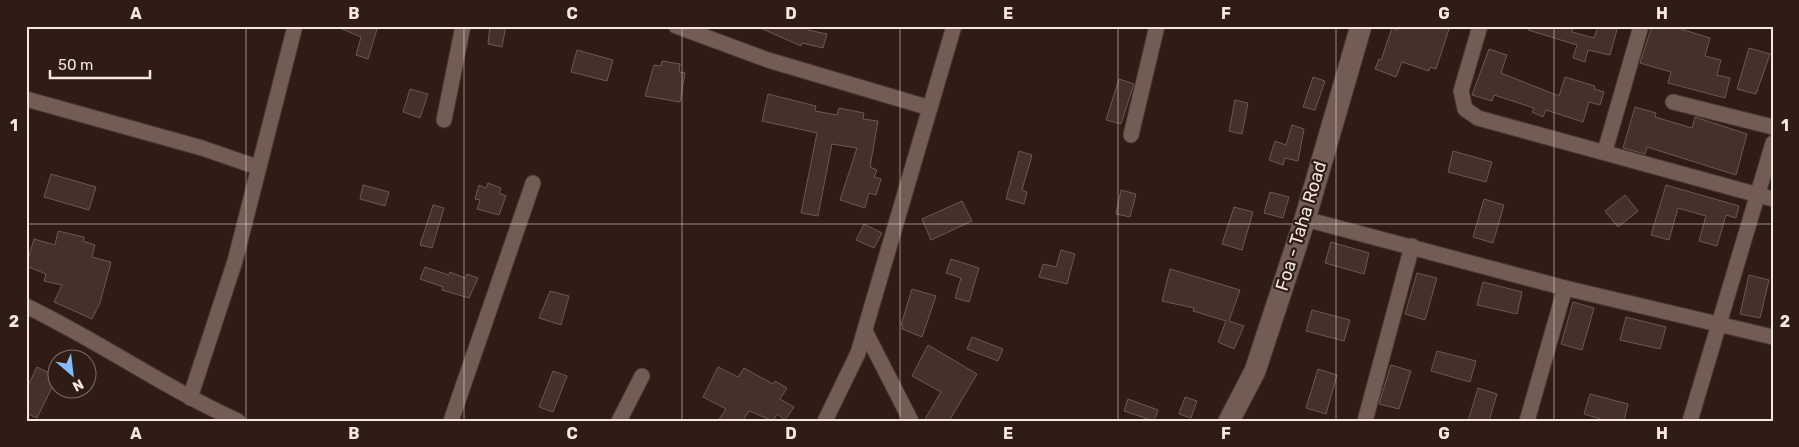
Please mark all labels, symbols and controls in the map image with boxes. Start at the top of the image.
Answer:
text: A [130,4,142,23]
text: B [348,4,360,23]
text: C [566,4,578,23]
text: D [785,4,797,23]
text: E [1003,4,1013,23]
text: F [1221,4,1231,23]
text: G [1438,4,1450,23]
text: H [1656,4,1668,23]
scale bar [50,48,150,80]
text: 50 m [58,56,93,74]
text: 1 [10,116,18,135]
text: 1 [1781,116,1789,135]
street label: Foa - Taha Road [1271,159,1331,293]
text: 2 [9,312,19,331]
text: 2 [1780,312,1790,331]
north arrow [48,350,98,400]
text: N [69,375,86,395]
text: A [130,424,142,443]
text: B [348,424,360,443]
text: C [566,424,578,443]
text: D [785,424,797,443]
text: E [1003,424,1013,443]
text: F [1221,424,1231,443]
text: G [1438,424,1450,443]
text: H [1656,424,1668,443]

